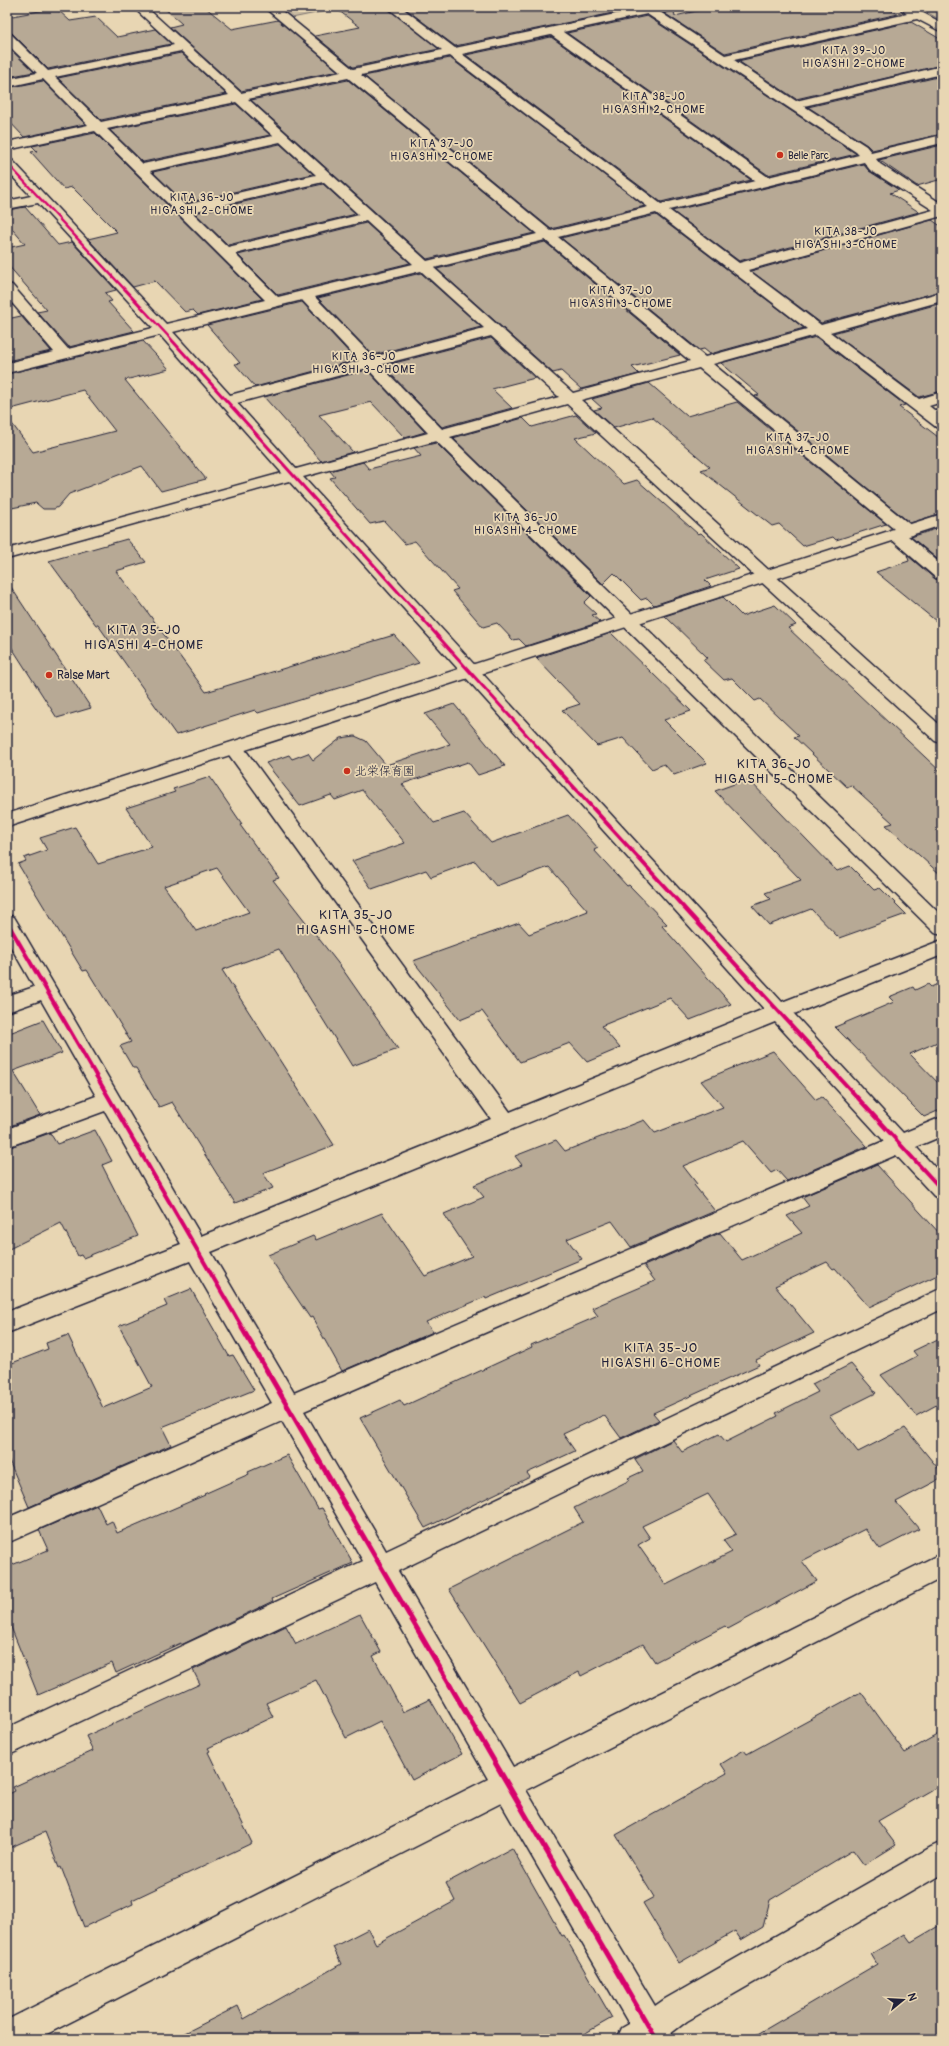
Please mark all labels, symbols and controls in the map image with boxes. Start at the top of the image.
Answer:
district label: KITA 39-JO HIGASHI 2-CHOME [802,44,906,70]
district label: KITA 38-JO HIGASHI 2-CHOME [602,90,706,116]
district label: KITA 37-JO HIGASHI 2-CHOME [390,137,494,163]
marker: Belle Parc [775,150,785,160]
place label: Belle Parc [788,150,829,162]
district label: KITA 36-JO HIGASHI 2-CHOME [150,191,254,217]
district label: KITA 38-JO HIGASHI 3-CHOME [794,225,898,251]
district label: KITA 37-JO HIGASHI 3-CHOME [569,284,673,310]
district label: KITA 36-JO HIGASHI 3-CHOME [312,350,416,376]
district label: KITA 37-JO HIGASHI 4-CHOME [746,431,850,457]
district label: KITA 36-JO HIGASHI 4-CHOME [474,511,578,537]
district label: KITA 35-JO HIGASHI 4-CHOME [84,622,204,653]
place label: Ralse Mart [57,668,110,683]
marker: Ralse Mart [44,670,54,680]
district label: KITA 36-JO HIGASHI 5-CHOME [714,756,834,787]
place label: 北栄保育園 [355,764,415,779]
marker: 北栄保育園 [342,766,352,776]
district label: KITA 35-JO HIGASHI 5-CHOME [296,907,416,938]
district label: KITA 35-JO HIGASHI 6-CHOME [601,1340,721,1371]
north arrow [883,1980,923,2020]
text: N [905,1992,920,2003]

